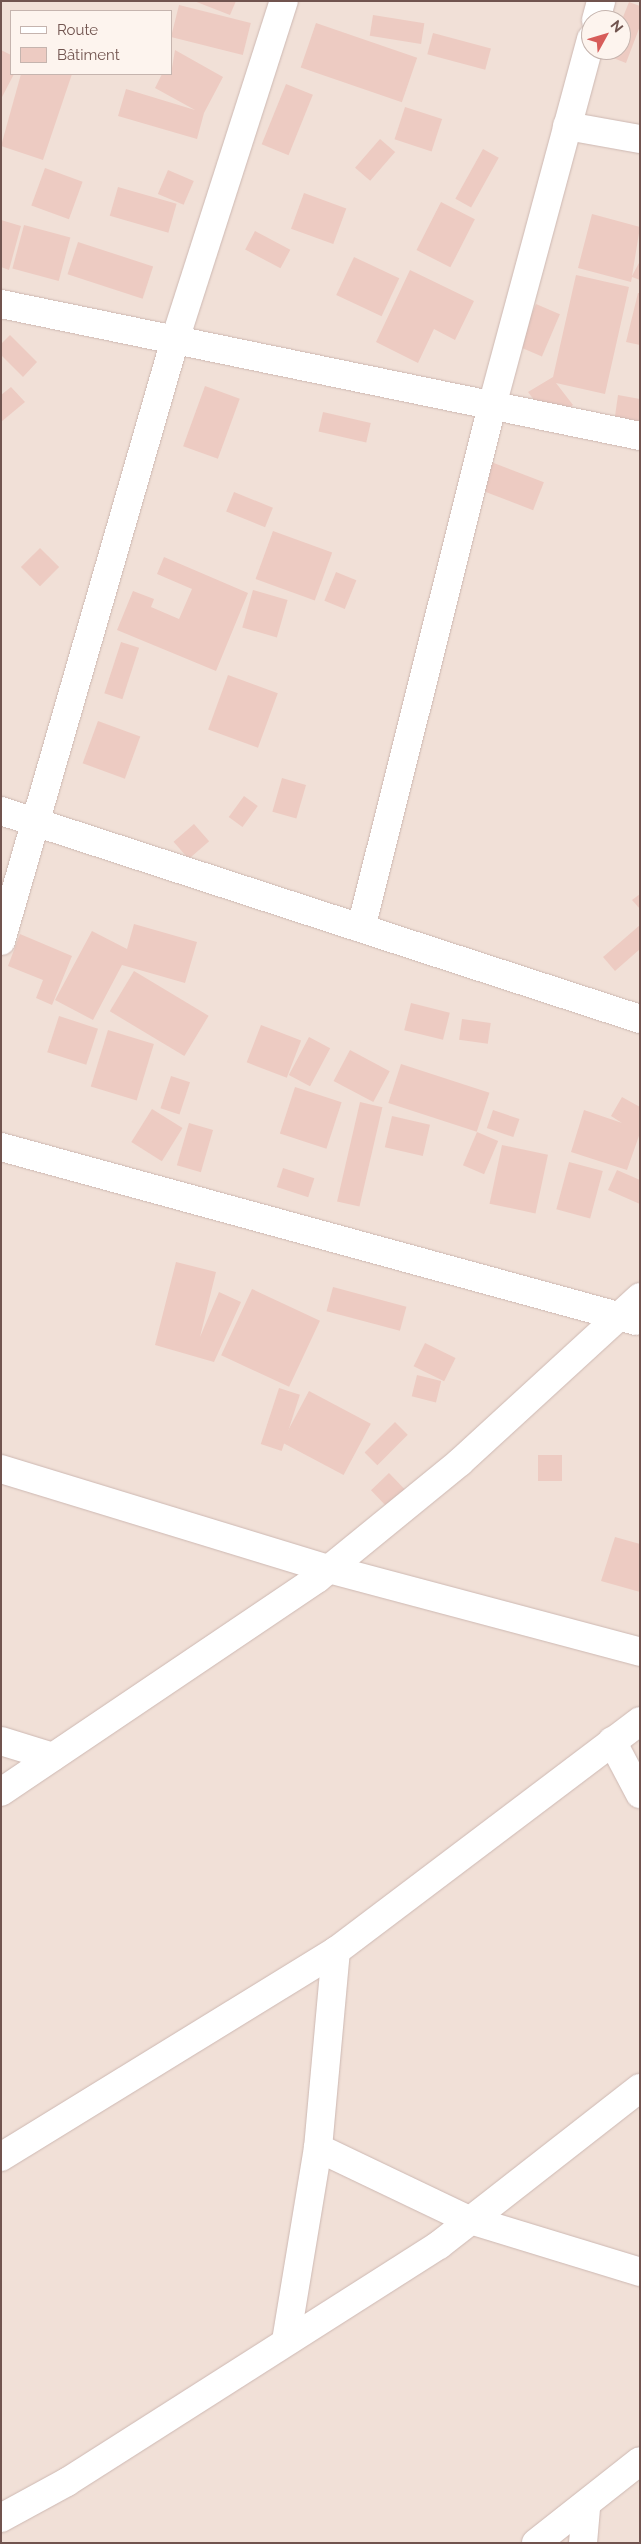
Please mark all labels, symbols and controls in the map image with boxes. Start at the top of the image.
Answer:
legend [10,10,172,75]
north arrow [581,10,631,60]
text: N [607,17,626,35]
text: Route [57,21,98,39]
text: Bâtiment [57,46,120,64]

